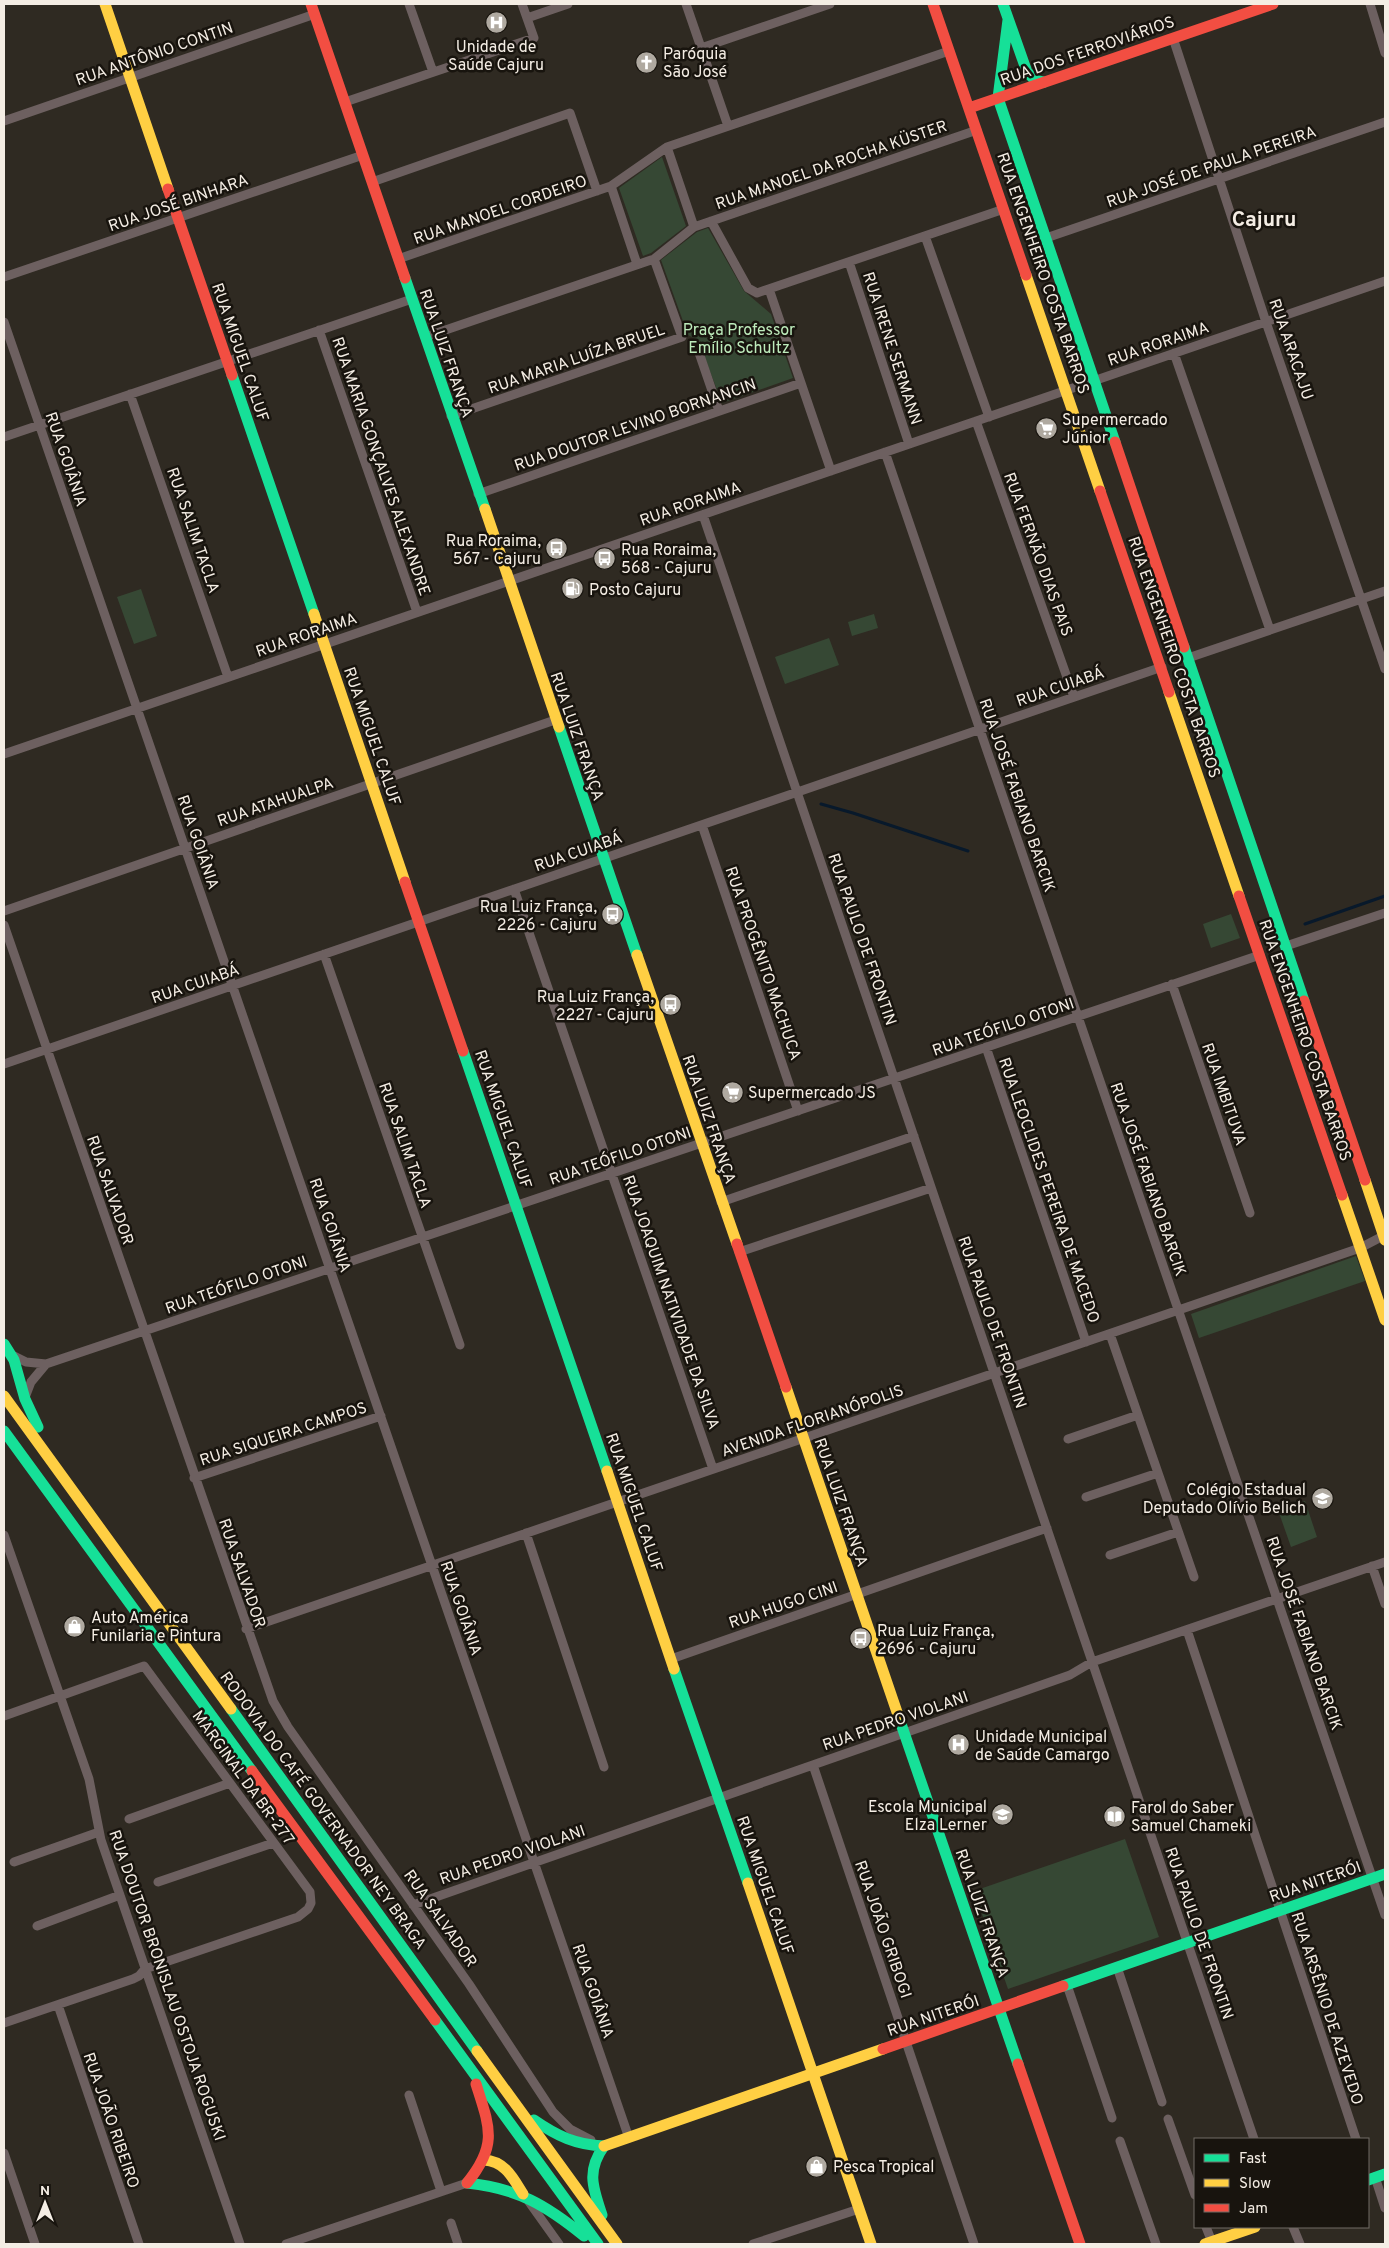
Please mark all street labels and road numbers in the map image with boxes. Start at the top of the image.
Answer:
street label: RUA DOS FERROVIÁRIOS [997,11,1177,91]
street label: RUA ANTÔNIO CONTIN [73,17,236,91]
street label: RUA MANOEL DA ROCHA KÜSTER [712,115,950,215]
street label: RUA JOSÉ DE PAULA PEREIRA [1103,121,1319,213]
street label: RUA ENGENHEIRO COSTA BARROS [991,150,1093,397]
street label: RUA JOSÉ BINHARA [105,169,251,237]
street label: RUA MANOEL CORDEIRO [411,172,590,250]
street label: RUA IRENE SERMANN [857,270,925,428]
street label: RUA MIGUEL CALUF [206,281,272,425]
street label: RUA LUIZ FRANÇA [414,287,477,421]
street label: RUA ARACAJU [1263,296,1317,403]
street label: RUA MARIA LUÍZA BRUEL [485,318,668,400]
street label: RUA RORAIMA [1105,318,1212,372]
street label: RUA MARIA GONÇALVES ALEXANDRE [326,335,434,599]
street label: RUA DOUTOR LEVINO BORNANCIN [512,375,759,477]
street label: RUA GOIÂNIA [40,409,93,510]
street label: RUA SALIM TACLA [161,465,223,596]
street label: RUA FERNÃO DIAS PAIS [998,469,1079,639]
street label: RUA RORAIMA [637,478,744,532]
street label: RUA ENGENHEIRO COSTA BARROS [1122,534,1224,781]
street label: RUA RORAIMA [253,609,360,663]
street label: RUA CUIABÁ [1013,662,1107,712]
street label: RUA MIGUEL CALUF [338,665,404,809]
street label: RUA LUIZ FRANÇA [545,670,608,804]
street label: RUA JOSÉ FABIANO BARCIK [973,695,1061,895]
street label: RUA ATAHUALPA [215,774,337,832]
street label: RUA GOIÂNIA [172,792,225,893]
street label: RUA CUIABÁ [531,827,625,877]
street label: RUA PAULO DE FRONTIN [822,851,900,1028]
street label: RUA PROGÊNITO MACHUCA [720,864,807,1063]
street label: RUA ENGENHEIRO COSTA BARROS [1253,917,1355,1164]
street label: RUA CUIABÁ [148,959,242,1009]
street label: RUA TEÓFILO OTONI [929,992,1077,1062]
street label: RUA IMBITUVA [1196,1041,1250,1149]
street label: RUA MIGUEL CALUF [469,1048,535,1192]
street label: RUA LUIZ FRANÇA [677,1053,740,1187]
street label: RUA LEOCLIDES PEREIRA DE MACEDO [993,1055,1103,1326]
street label: RUA JOSÉ FABIANO BARCIK [1104,1079,1192,1279]
street label: RUA SALIM TACLA [373,1080,435,1211]
street label: RUA TEÓFILO OTONI [546,1121,694,1191]
street label: RUA SALVADOR [81,1133,137,1248]
street label: RUA JOAQUIM NATIVIDADE DA SILVA [617,1173,723,1433]
street label: RUA GOIÂNIA [304,1175,357,1276]
street label: RUA PAULO DE FRONTIN [952,1234,1030,1411]
street label: RUA TEÓFILO OTONI [162,1250,310,1320]
street label: AVENIDA FLORIANÓPOLIS [718,1379,906,1463]
street label: RUA SIQUEIRA CAMPOS [198,1398,370,1471]
street label: RUA MIGUEL CALUF [600,1431,666,1575]
street label: RUA LUIZ FRANÇA [809,1436,872,1570]
street label: RUA SALVADOR [213,1516,269,1631]
street label: RUA JOSÉ FABIANO BARCIK [1260,1533,1348,1733]
street label: RUA GOIÂNIA [435,1558,488,1659]
street label: RUA HUGO CINI [727,1578,841,1634]
street label: RODOVIA DO CAFÉ GOVERNADOR NEY BRAGA [215,1667,432,1954]
street label: RUA PEDRO VIOLANI [820,1688,971,1756]
street label: MARGINAL DA BR-277 [187,1707,298,1849]
street label: RUA MIGUEL CALUF [731,1814,797,1958]
street label: RUA PEDRO VIOLANI [437,1822,588,1890]
street label: RUA DOUTOR BRONISLAU OSTOJA ROGUSKI [103,1828,229,2144]
street label: RUA PAULO DE FRONTIN [1159,1845,1237,2022]
street label: RUA LUIZ FRANÇA [950,1847,1013,1981]
street label: RUA NITERÓI [1266,1856,1364,1908]
street label: RUA JOÃO GRIBOGI [849,1857,918,2001]
street label: RUA SALVADOR [398,1866,480,1972]
street label: RUA ARSÊNIO DE AZEVEDO [1285,1909,1369,2108]
street label: RUA GOIÂNIA [567,1941,620,2042]
street label: RUA NITERÓI [884,1990,982,2042]
street label: RUA JOÃO RIBEIRO [77,2049,146,2191]

